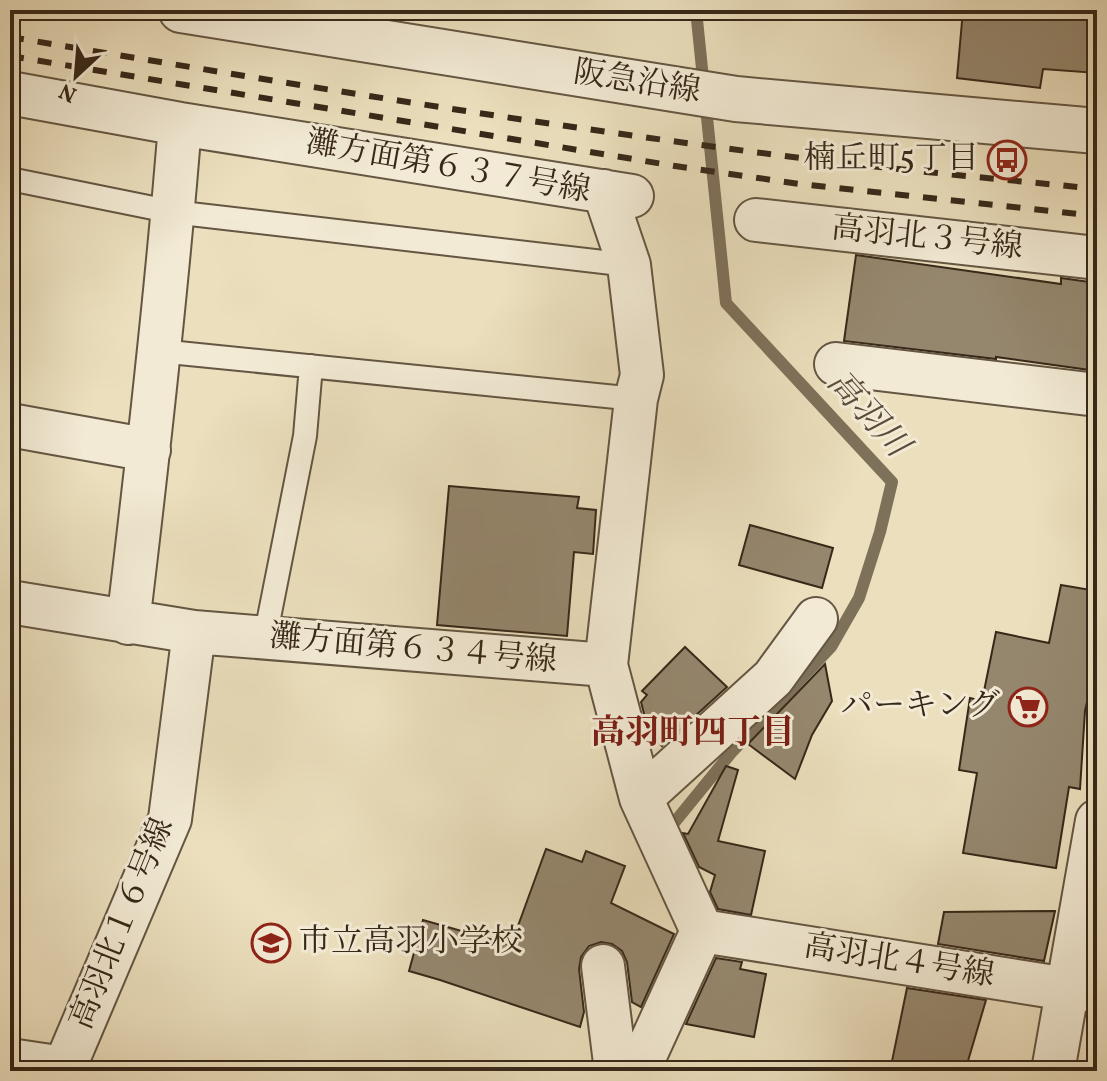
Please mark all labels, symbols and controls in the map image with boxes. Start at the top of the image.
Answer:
north arrow [36,36,116,116]
street label: 阪急沿線 [570,51,704,115]
text: N [54,74,82,109]
street label: 灘方面第６３７号線 [302,121,594,215]
place label: 楠丘町5丁目 [804,138,979,182]
bus stop icon: 楠丘町5丁目 [986,139,1028,181]
street label: 高羽北３号線 [829,207,1025,271]
water label: 高羽川 [815,361,921,472]
street label: 灘方面第６３４号線 [268,616,558,684]
place label: パーキング [841,685,1000,729]
supermarket icon: パーキング [1007,686,1049,728]
district label: 高羽町四丁目 [591,711,795,758]
street label: 高羽北１６号線 [61,812,185,1036]
place label: 市立高羽小学校 [299,921,523,965]
school or university icon: 市立高羽小学校 [250,922,292,964]
street label: 高羽北４号線 [801,925,997,999]

